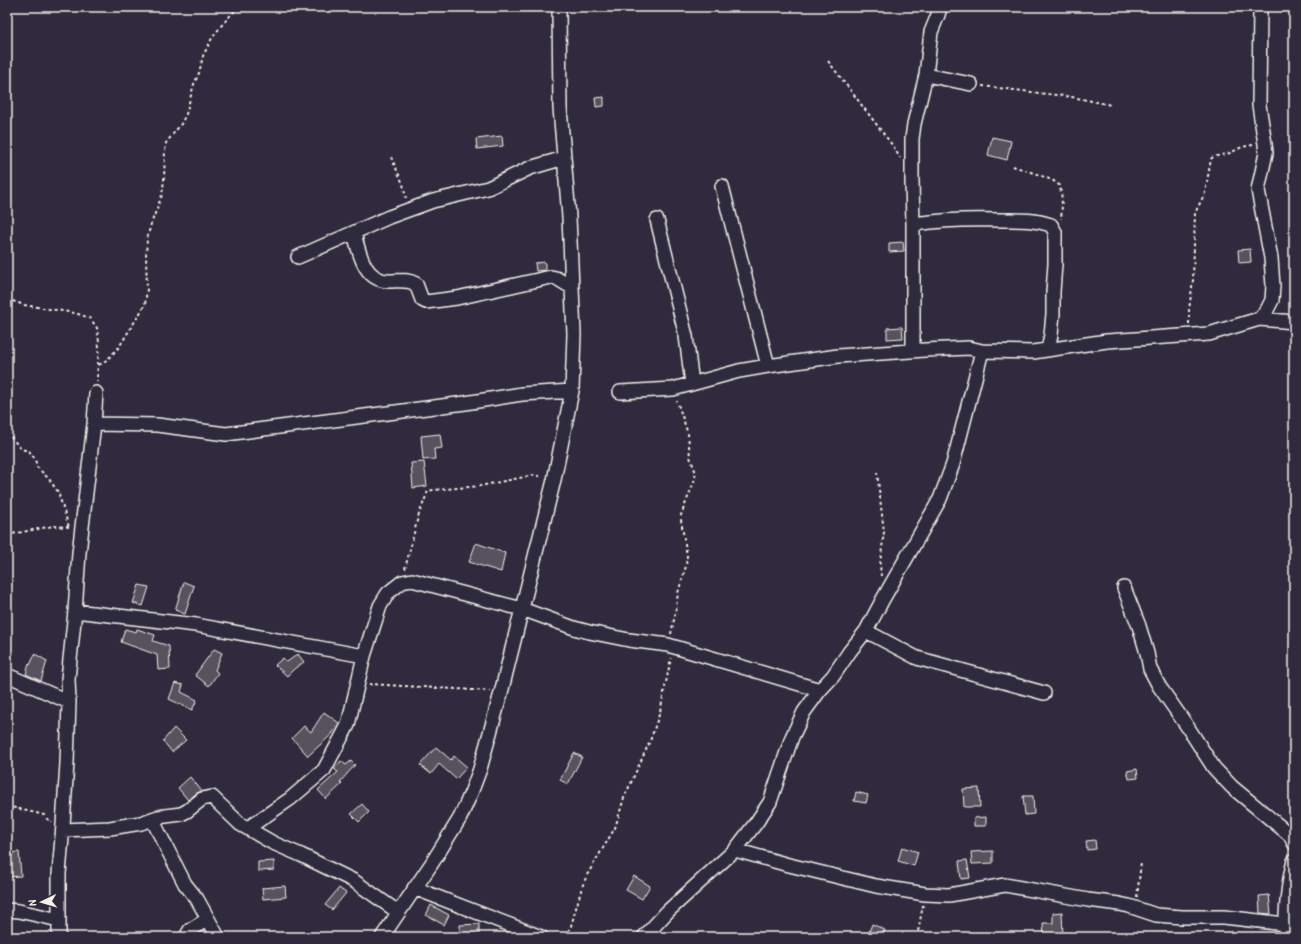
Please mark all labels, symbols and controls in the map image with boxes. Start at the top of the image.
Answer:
north arrow [22,882,62,922]
text: N [25,899,39,906]

